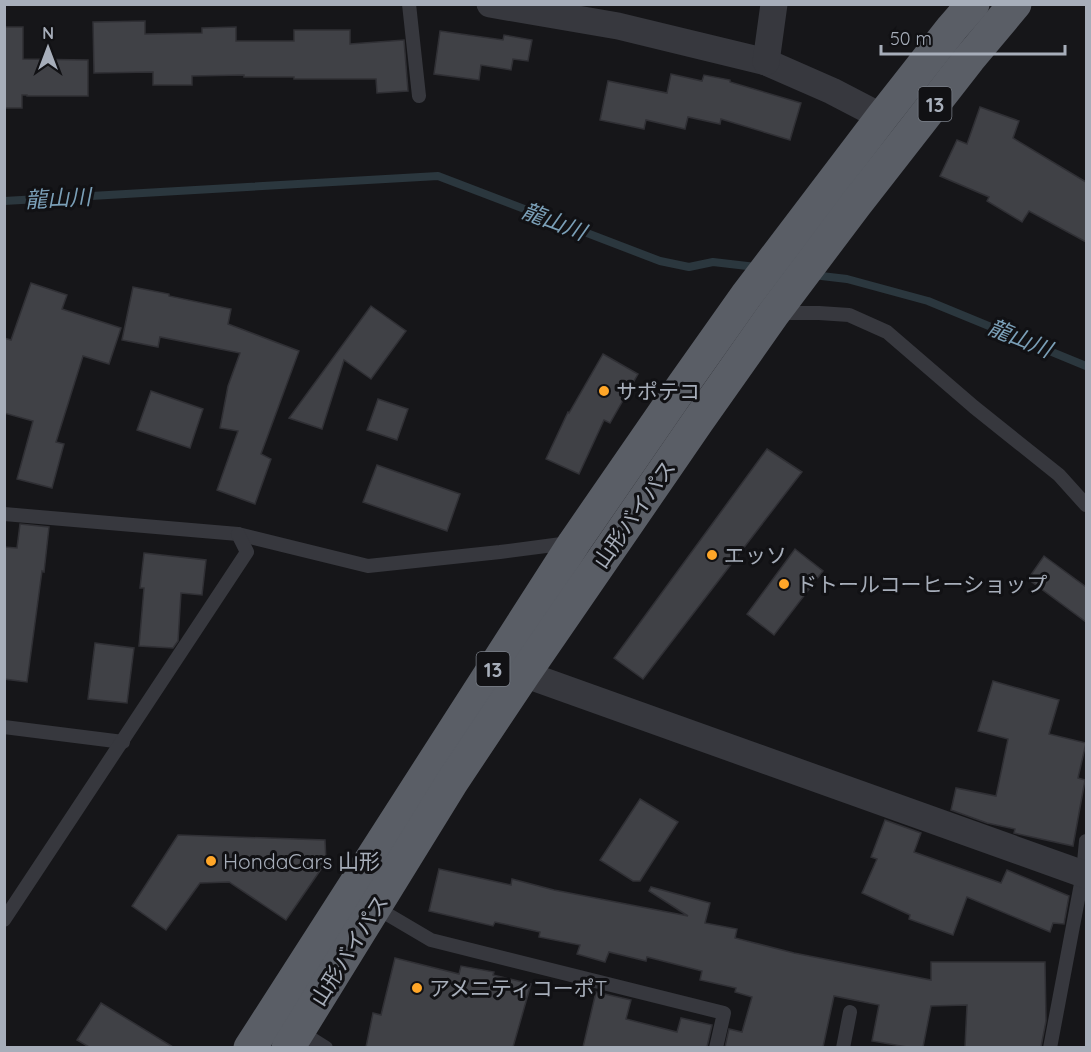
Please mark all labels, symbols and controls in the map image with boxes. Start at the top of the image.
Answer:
north arrow [18,18,78,78]
scale bar [881,18,1066,56]
text: N [42,23,54,43]
text: 50 m [890,27,932,50]
road number: 13 [918,87,952,121]
water label: 龍山川 [24,182,94,214]
water label: 龍山川 [518,196,592,247]
water label: 龍山川 [984,313,1058,364]
place label: サポテコ [616,378,700,404]
marker: サポテコ [597,384,611,398]
street label: 山形バイパス [587,455,681,573]
place label: エッソ [724,542,787,568]
marker: エッソ [705,548,719,562]
place label: ドトールコーヒーショップ [796,571,1047,597]
marker: ドトールコーヒーショップ [777,577,791,591]
road number: 13 [476,652,510,686]
place label: HondaCars 山形 [223,848,380,874]
marker: HondaCars 山形 [204,854,218,868]
street label: 山形バイパス [305,890,393,1010]
place label: アメニティコーポT [429,975,607,1001]
marker: アメニティコーポT [410,981,424,995]

